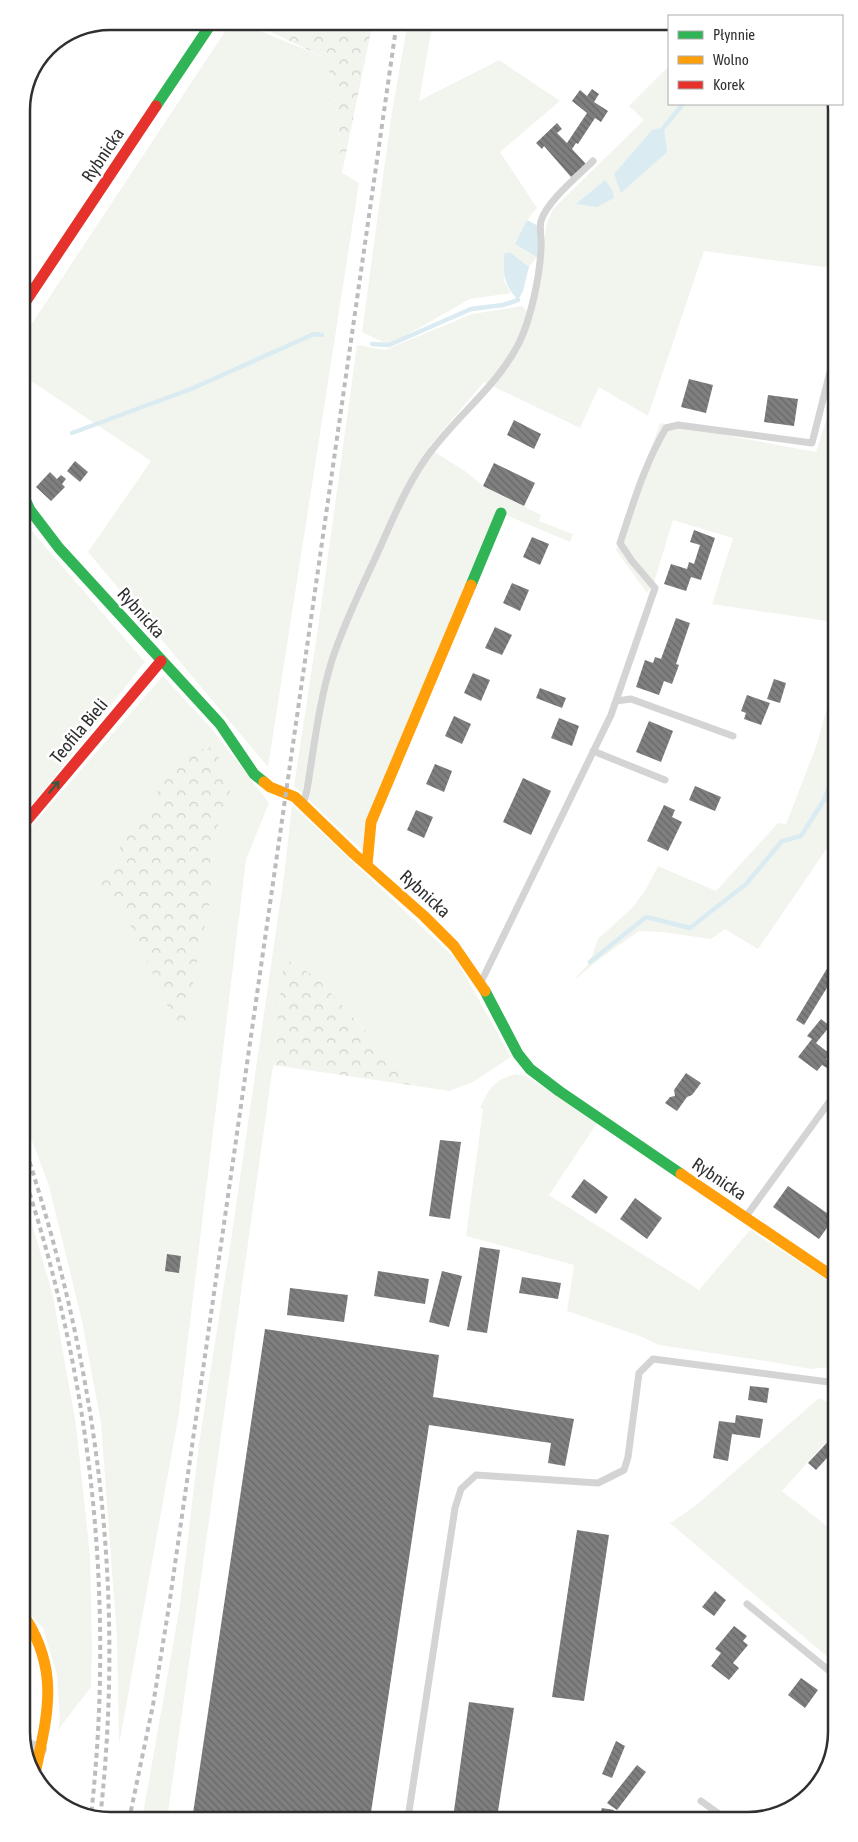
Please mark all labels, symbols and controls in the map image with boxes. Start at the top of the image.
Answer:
legend [668,15,843,105]
text: Płynnie [713,26,755,43]
text: Wolno [713,51,749,68]
text: Korek [713,76,745,93]
street label: Rybnicka [77,124,128,186]
street label: Rybnicka [113,583,170,642]
street label: Teofila Bieli [46,694,112,767]
one-way arrow [49,781,60,794]
street label: Rybnicka [396,865,455,922]
street label: Rybnicka [688,1153,750,1204]

